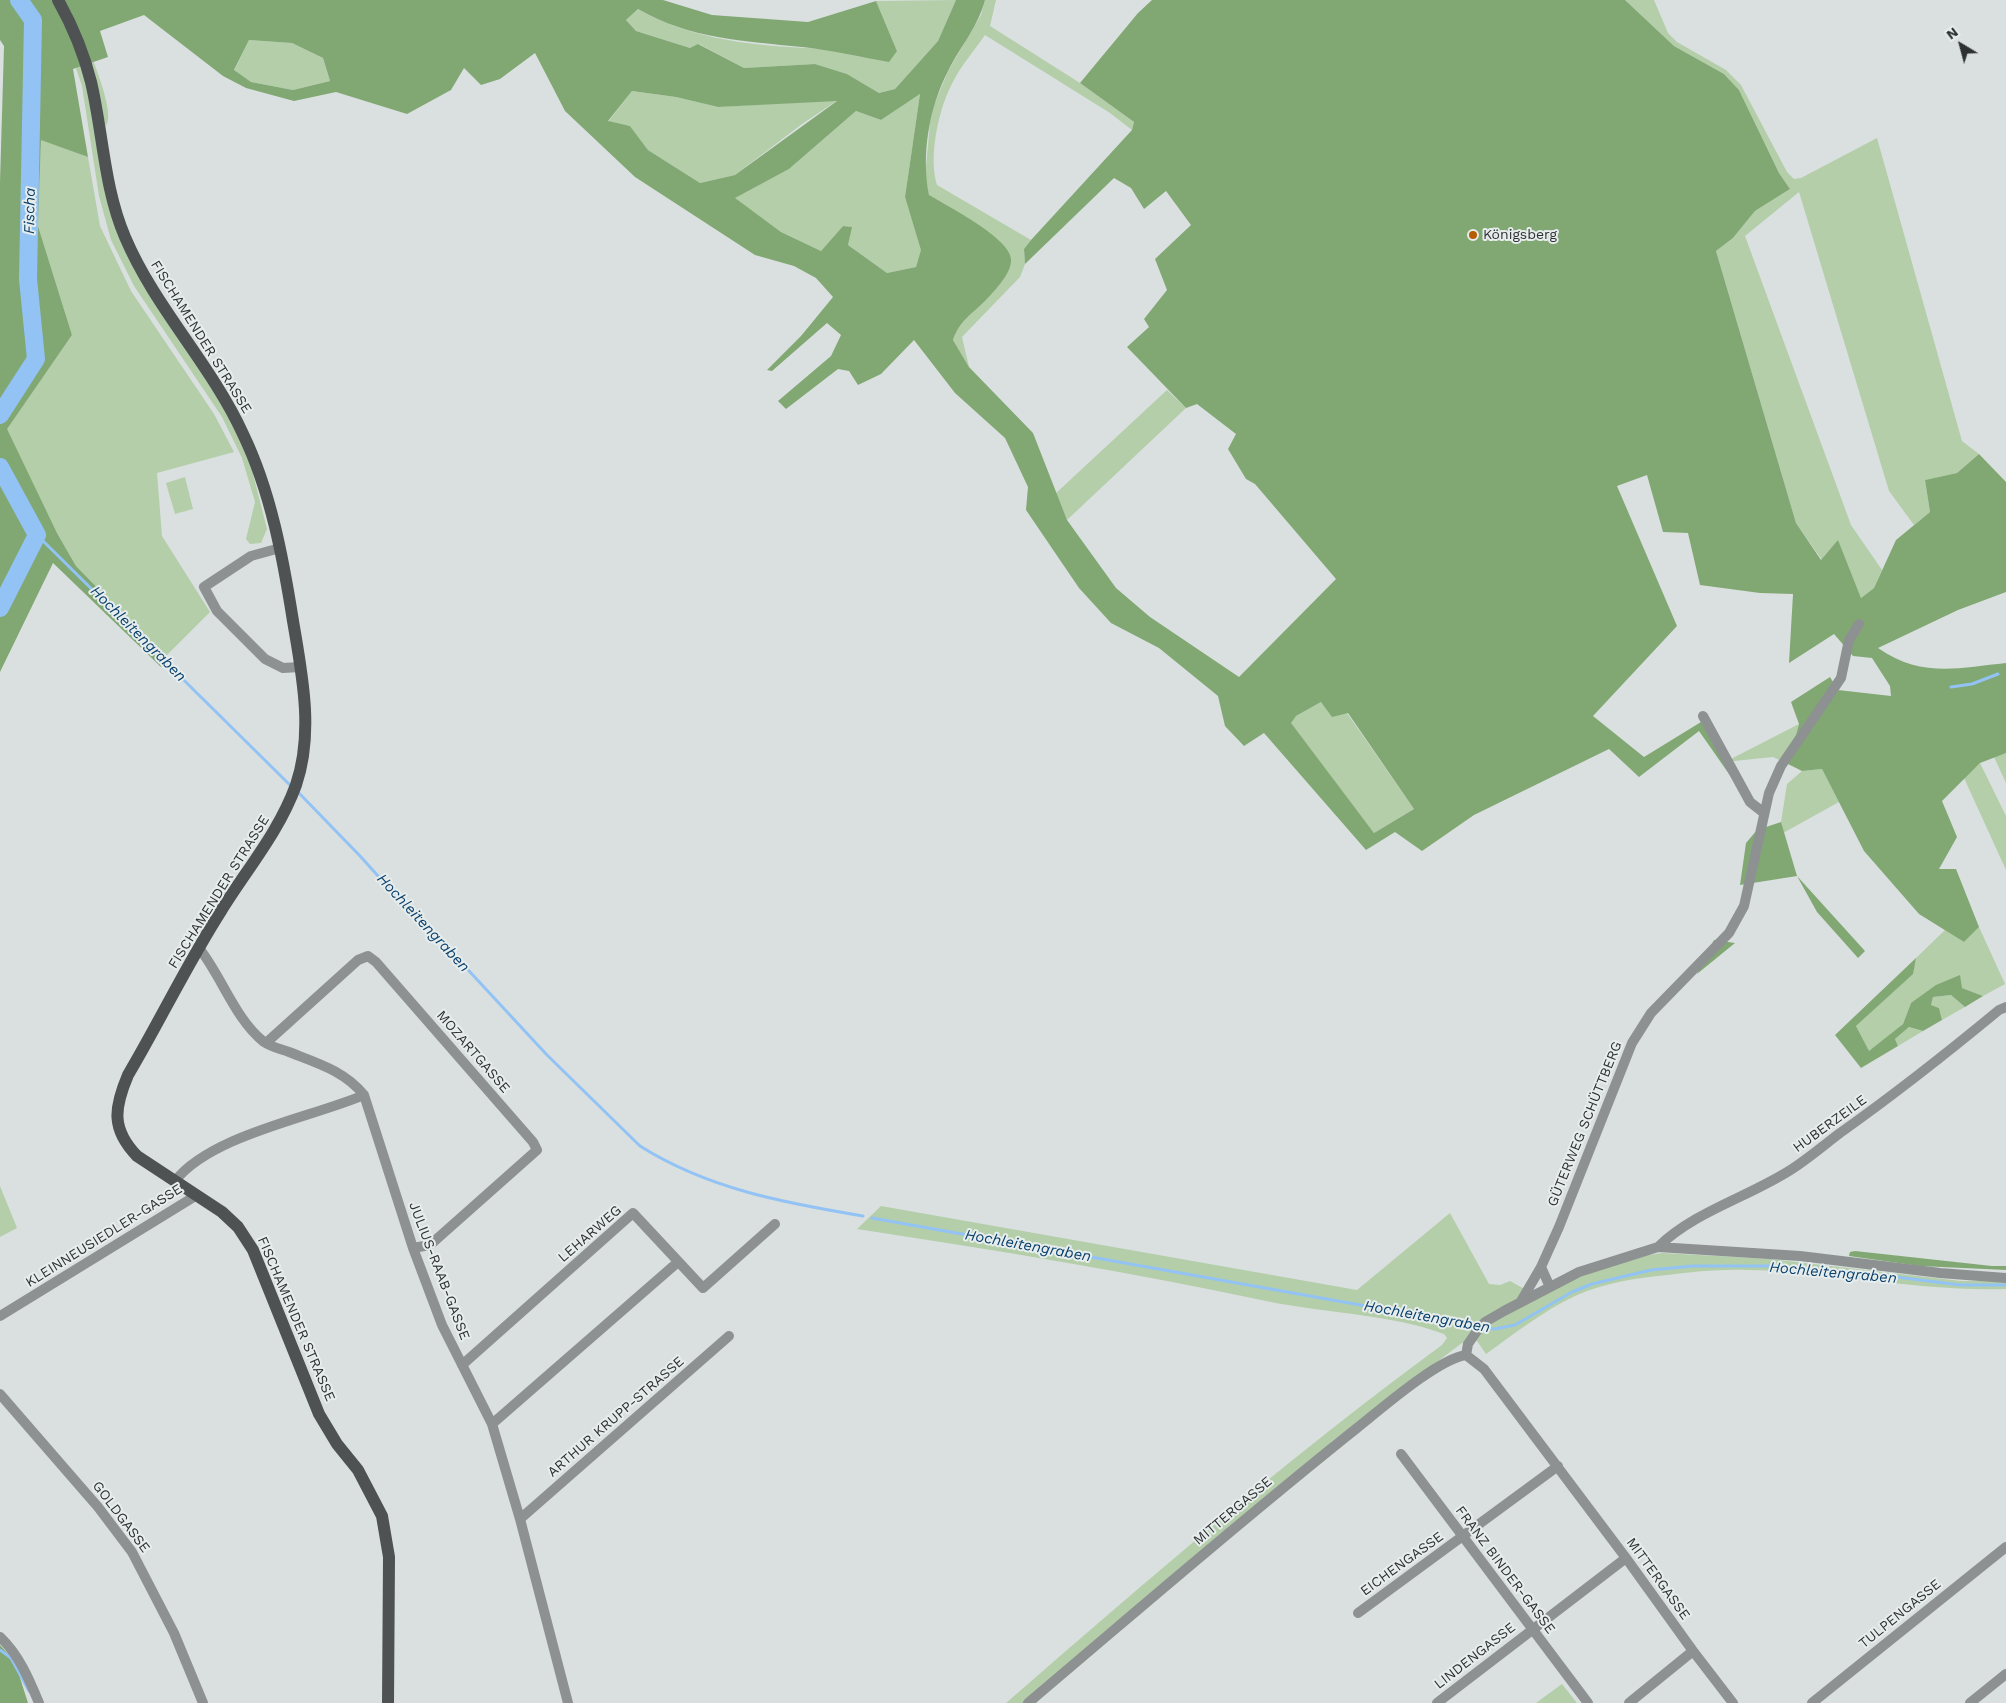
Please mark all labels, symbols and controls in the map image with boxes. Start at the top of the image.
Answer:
north arrow [1936,20,1986,70]
text: N [1943,24,1961,43]
water label: Fischa [21,188,39,234]
place label: Königsberg [1483,227,1557,243]
marker: Königsberg [1467,229,1479,241]
street label: FISCHAMENDER STRASSE [147,257,255,417]
water label: Hochleitengraben [86,582,190,686]
street label: FISCHAMENDER STRASSE [165,812,273,972]
water label: Hochleitengraben [373,870,473,976]
street label: MOZARTGASSE [433,1007,513,1097]
street label: GÜTERWEG SCHÜTTBERG [1544,1039,1626,1209]
street label: HUBERZEILE [1790,1092,1870,1156]
street label: KLEINNEUSIEDLER-GASSE [23,1181,185,1291]
street label: JULIUS-RAAB-GASSE [405,1200,473,1342]
street label: LEHARWEG [555,1202,625,1266]
water label: Hochleitengraben [963,1226,1093,1266]
street label: FISCHAMENDER STRASSE [254,1234,338,1404]
water label: Hochleitengraben [1768,1258,1898,1288]
water label: Hochleitengraben [1362,1297,1492,1337]
street label: ARTHUR KRUPP-STRASSE [544,1353,688,1481]
street label: MITTERGASSE [1190,1473,1276,1549]
street label: GOLDGASSE [89,1478,153,1556]
street label: FRANZ BINDER-GASSE [1451,1503,1559,1637]
street label: EICHENGASSE [1357,1528,1447,1600]
street label: MITTERGASSE [1623,1535,1693,1623]
street label: TULPENGASSE [1856,1576,1944,1652]
street label: LINDENGASSE [1431,1619,1519,1693]

